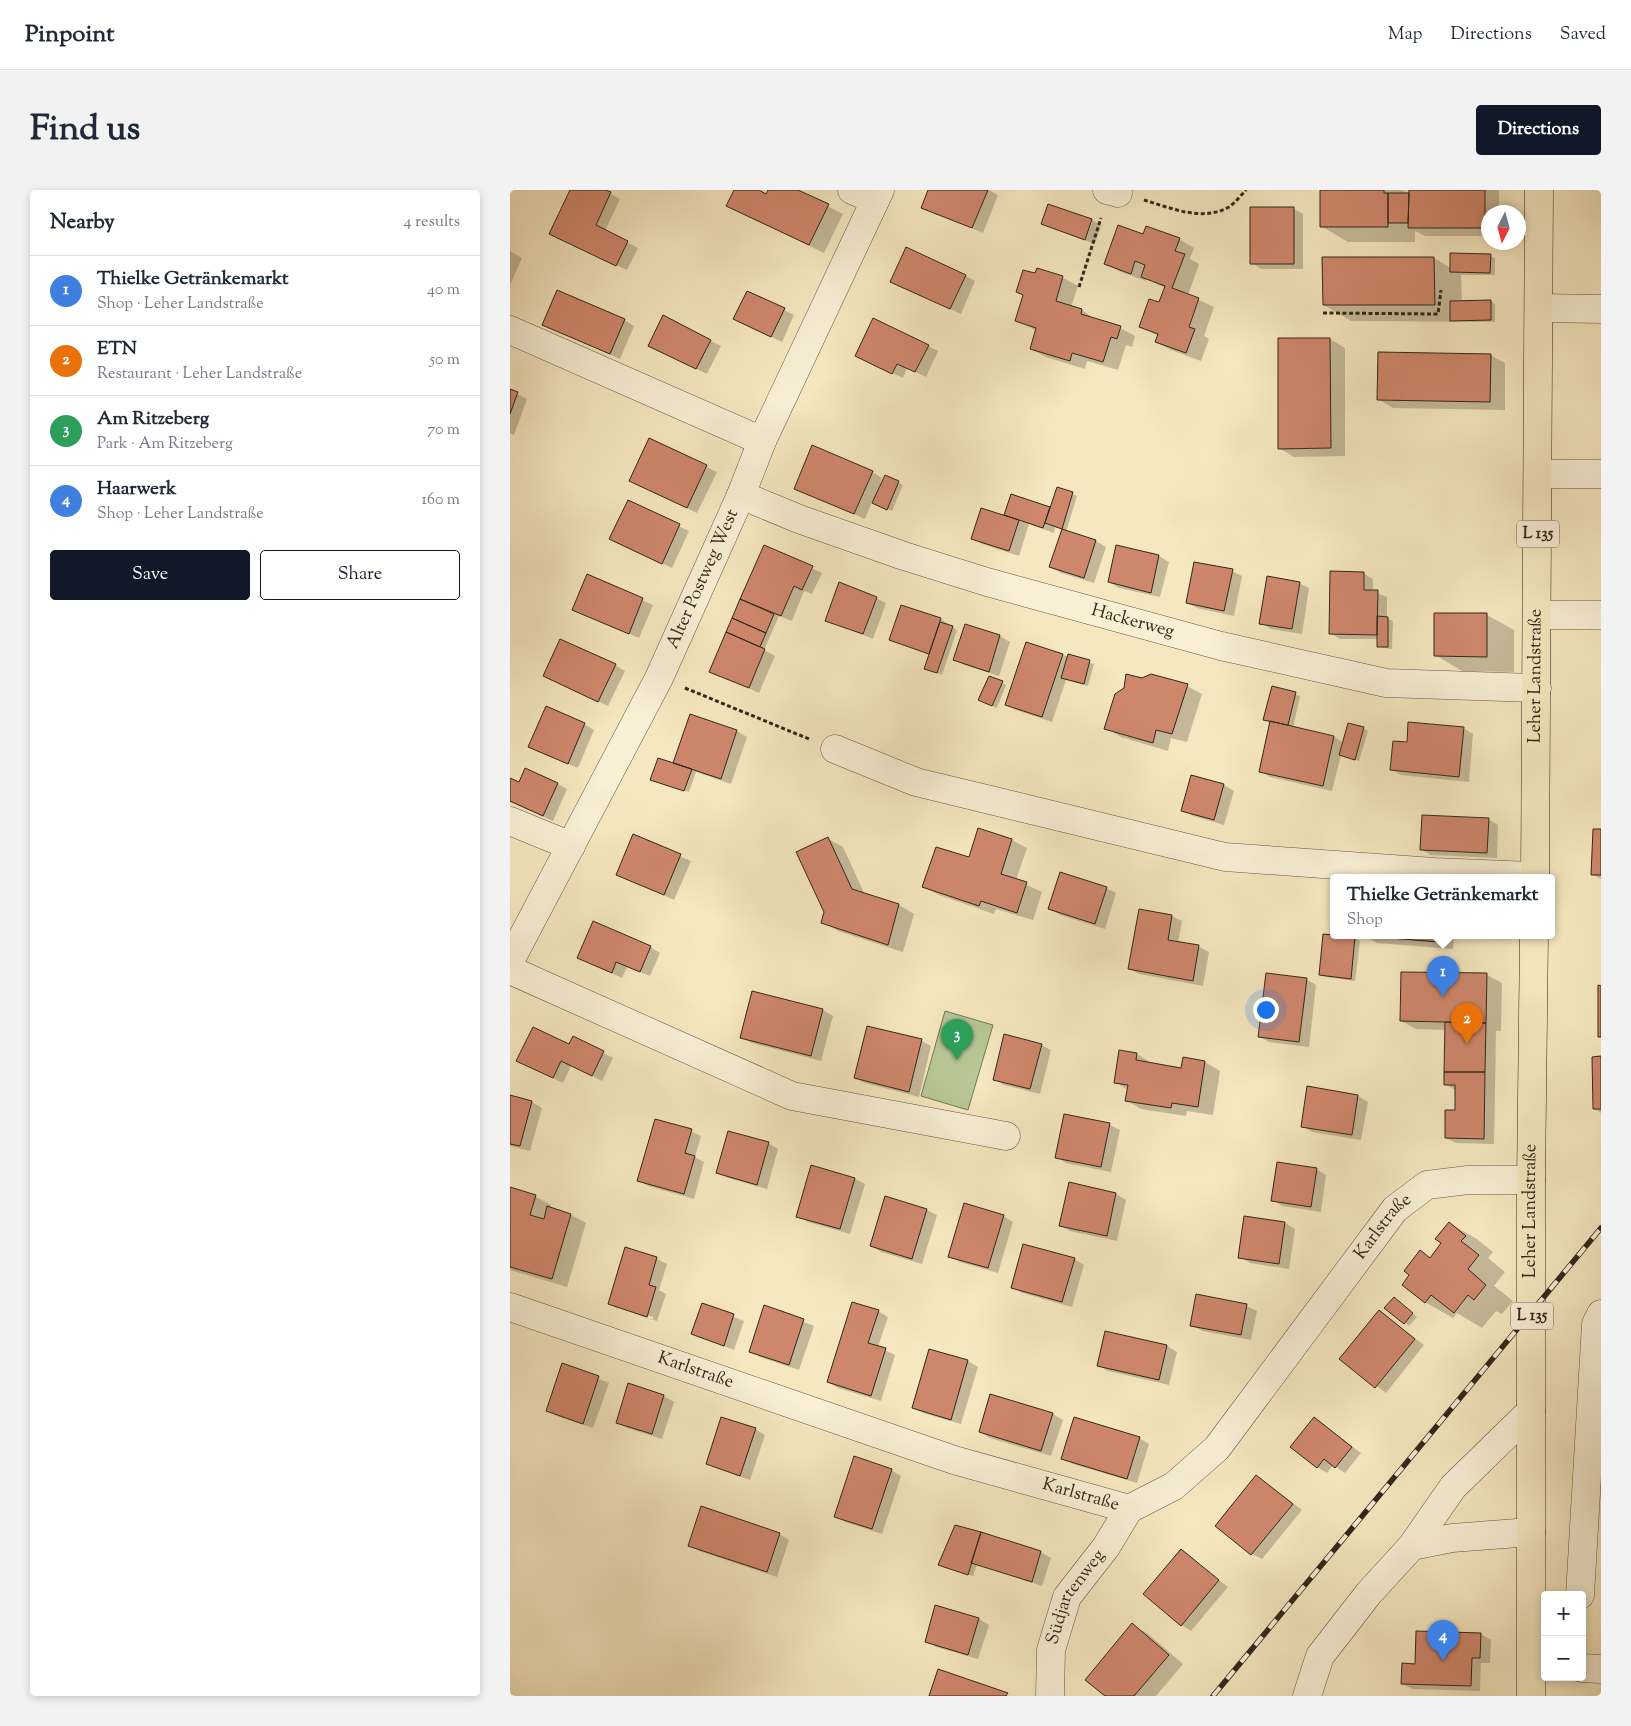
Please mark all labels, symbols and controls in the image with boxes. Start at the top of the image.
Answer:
text: Pinpoint [25,18,114,52]
text: Map [1388,22,1423,48]
text: Directions [1451,22,1532,48]
text: Saved [1560,22,1606,48]
text: Find us [30,105,140,156]
button: Directions [1476,105,1601,155]
north arrow [1481,205,1526,250]
text: Nearby [50,208,115,238]
text: 4 results [404,211,460,234]
text: Thielke Getränkemarkt [97,266,289,293]
text: 1 [63,279,69,302]
text: 40 m [427,279,460,302]
text: Shop · Leher Landstraße [97,293,264,316]
text: ETN [97,336,137,363]
text: 2 [62,349,70,372]
text: 50 m [429,349,460,372]
text: Restaurant · Leher Landstraße [97,363,302,386]
text: Am Ritzeberg [97,406,209,433]
text: 3 [63,419,69,442]
text: 70 m [427,419,460,442]
text: Park · Am Ritzeberg [97,433,233,456]
text: Haarwerk [97,476,176,503]
text: 4 [62,489,70,512]
text: 160 m [422,489,460,512]
text: Shop · Leher Landstraße [97,503,264,526]
street label: Alter Postweg West [661,505,746,653]
road number: L 135 [1517,520,1559,548]
button: Save [50,550,250,600]
button: Share [260,550,460,600]
street label: Hackerweg [1088,598,1177,646]
street label: Leher Landstraße [1523,609,1550,743]
popup [1330,874,1555,939]
text: Thielke Getränkemarkt [1347,882,1538,909]
text: Shop [1347,909,1383,932]
pin: 1 [1427,956,1459,997]
your location [1253,997,1279,1023]
pin: 2 [1451,1003,1483,1044]
pin: 3 [941,1019,973,1060]
street label: Leher Landstraße [1518,1144,1544,1278]
street label: Karlstraße [1348,1188,1417,1266]
road number: L 135 [1511,1302,1553,1330]
street label: Karlstraße [654,1346,737,1396]
street label: Karlstraße [1039,1472,1122,1519]
street label: Südjartenweg [1040,1544,1112,1648]
map controls [1541,1591,1586,1681]
button: + [1541,1591,1586,1636]
pin: 4 [1427,1620,1459,1661]
button: − [1541,1636,1586,1681]

